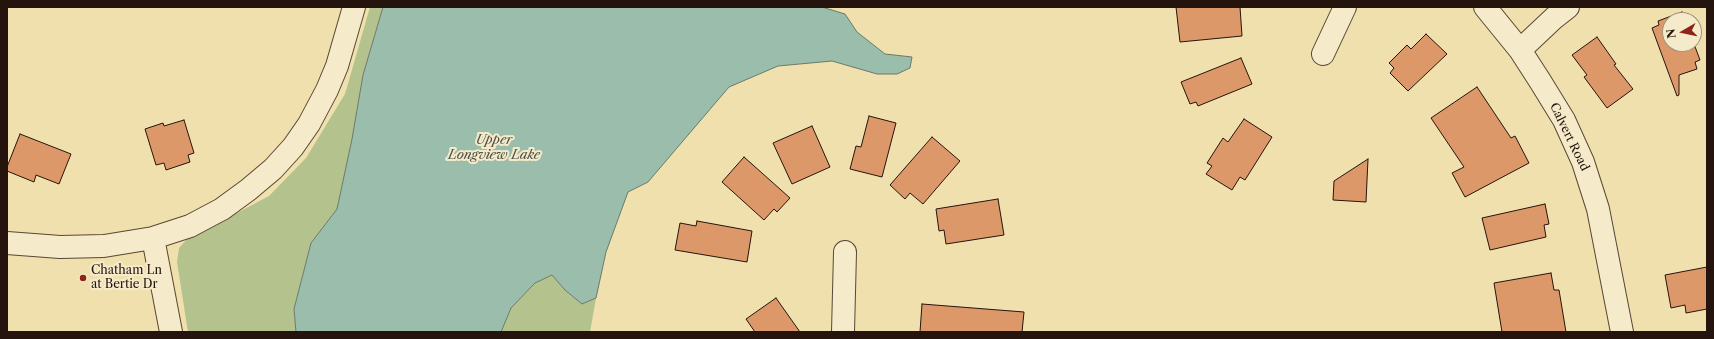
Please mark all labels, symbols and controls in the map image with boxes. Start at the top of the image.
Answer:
north arrow [1662,12,1702,52]
text: N [1663,28,1679,40]
street label: Calvert Road [1546,101,1592,173]
water label: Upper Longview Lake [448,132,540,163]
place label: Chatham Ln at Bertie Dr [91,264,162,292]
marker: Chatham Ln at Bertie Dr [78,273,88,283]

